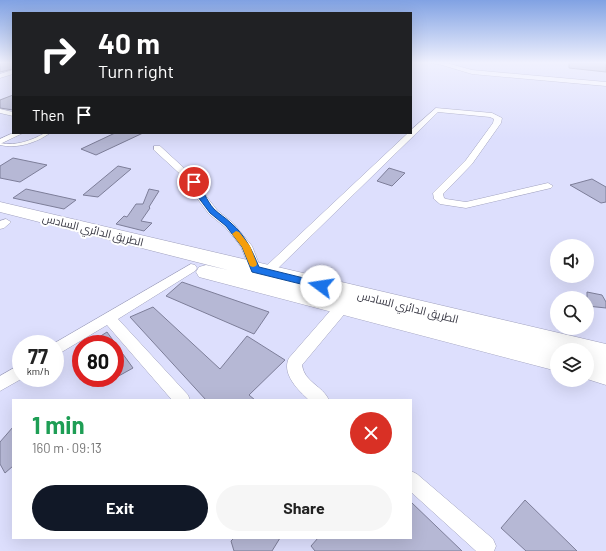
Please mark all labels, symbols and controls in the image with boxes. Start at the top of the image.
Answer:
text: 40 m [98,26,160,60]
icon: right [32,28,84,80]
text: Turn right [98,60,174,82]
icon: arrive [73,104,95,126]
text: Then [32,106,65,124]
pin [177,165,211,199]
icon: arrive [183,171,205,193]
street label: الطريق الدائري السادس [40,211,145,251]
map controls [550,239,594,387]
button: sound [550,239,594,283]
position arrow [300,265,342,307]
street label: الطريق الدائري السادس [355,288,460,328]
button: search [550,291,594,335]
speed limit sign: 80 [72,335,124,387]
button: layers [550,343,594,387]
text: 77 [28,344,48,368]
text: km/h [27,365,49,377]
text: 1 min [32,410,85,439]
button: close [350,412,392,454]
text: 160 m · 09:13 [32,440,102,456]
button: Exit [32,485,208,531]
button: Share [216,485,392,531]

